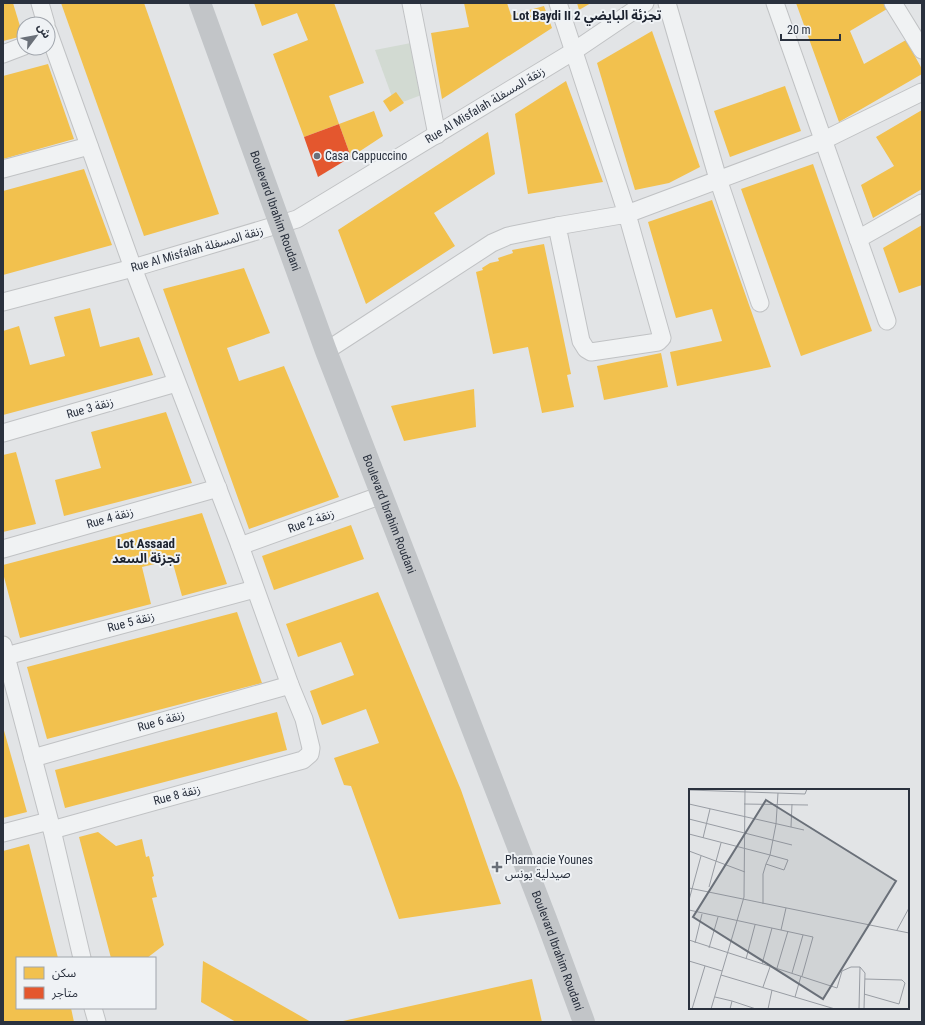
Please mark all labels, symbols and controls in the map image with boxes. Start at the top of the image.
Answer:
district label: Lot Baydi II تجزئة البايضي 2 [513,8,662,26]
north arrow [16,16,56,56]
scale bar [781,16,840,42]
text: ش [35,21,54,41]
text: 20 m [787,23,811,37]
street label: Rue Al Misfalah زنقة المسفلة [423,64,547,146]
street label: Boulevard Ibrahim Roudani [247,149,303,273]
place label: Casa Cappuccino [325,149,407,163]
marker: Casa Cappuccino [312,151,322,161]
street label: Rue Al Misfalah زنقة المسفلة [129,223,265,275]
street label: Rue 3 زنقة [65,395,115,421]
street label: Boulevard Ibrahim Roudani [360,452,419,576]
street label: Rue 4 زنقة [85,505,135,531]
street label: Rue 2 زنقة [286,506,336,536]
district label: Lot Assaad تجزئة السعد [112,536,180,566]
street label: Rue 5 زنقة [106,609,156,635]
street label: Rue 6 زنقة [136,708,186,734]
street label: Rue 8 زنقة [152,782,202,808]
inset map [689,789,909,1009]
place label: Pharmacie Younes صيدلية يونس [505,853,593,881]
marker: Pharmacie Younes صيدلية يونس [492,862,502,872]
street label: Boulevard Ibrahim Roudani [529,889,586,1013]
legend [16,957,156,1009]
text: سكن [52,966,76,980]
text: متاجر [51,986,78,1000]

